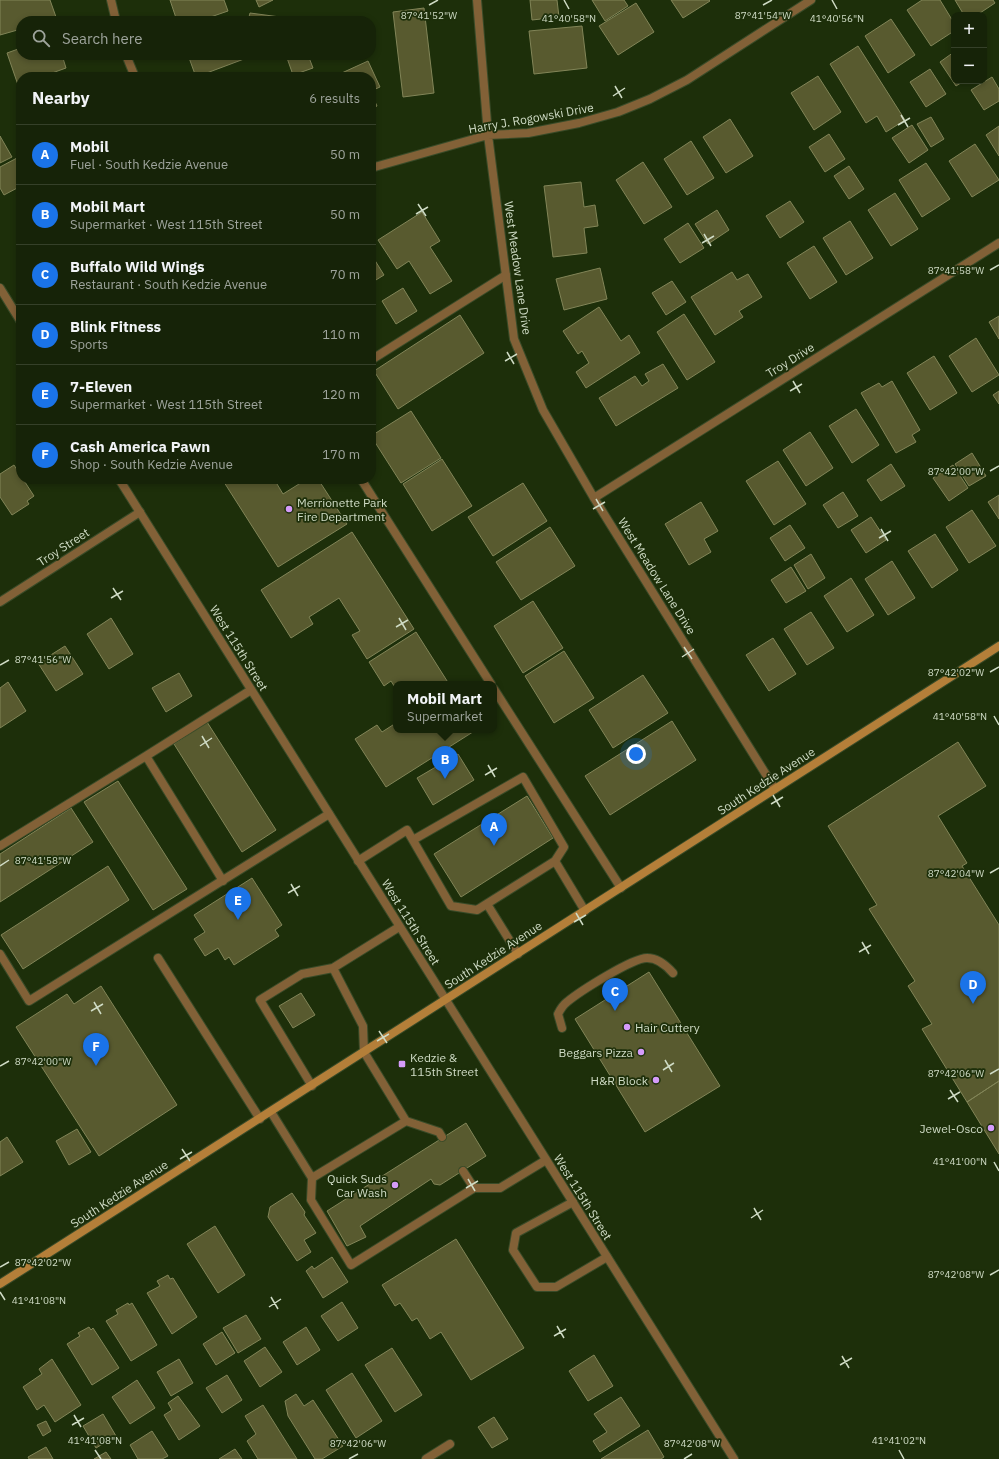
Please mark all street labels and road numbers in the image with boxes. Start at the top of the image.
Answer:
street label: Harry J. Rogowski Drive [467,100,595,136]
street label: West Meadow Lane Drive [501,200,535,336]
street label: Troy Drive [763,339,817,381]
street label: West Meadow Lane Drive [615,515,699,637]
street label: Troy Street [34,525,92,569]
street label: West 115th Street [207,602,271,694]
street label: South Kedzie Avenue [714,744,818,818]
street label: West 115th Street [379,876,443,968]
street label: South Kedzie Avenue [441,918,545,992]
street label: West 115th Street [551,1151,615,1243]
street label: South Kedzie Avenue [67,1157,171,1231]

